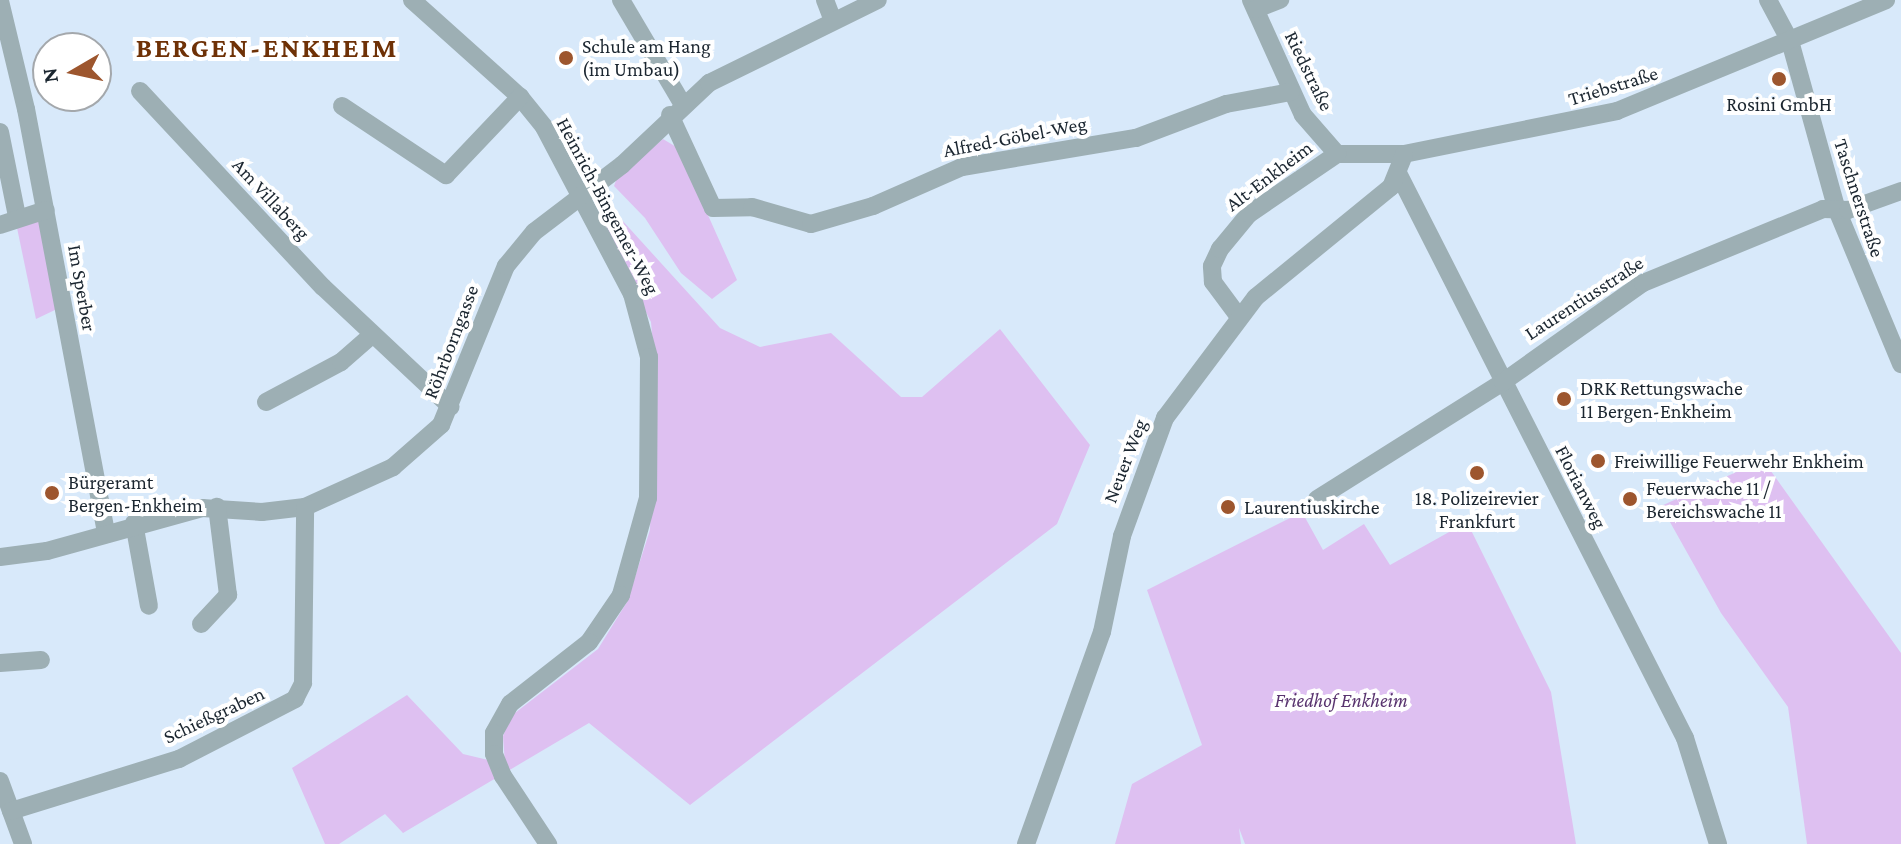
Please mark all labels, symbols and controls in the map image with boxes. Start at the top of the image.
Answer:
street label: Riedstraße [1279,27,1339,115]
district label: BERGEN-ENKHEIM [136,31,398,65]
north arrow [32,32,112,112]
place label: Schule am Hang (im Umbau) [582,34,711,81]
marker: Schule am Hang (im Umbau) [557,49,575,67]
street label: Triebstraße [1565,61,1661,111]
text: N [36,66,63,85]
marker: Rosini GmbH [1770,70,1788,88]
place label: Rosini GmbH [1726,92,1832,116]
street label: Alfred-Göbel-Weg [941,111,1089,163]
street label: Heinrich-Bingemer-Weg [551,114,665,298]
street label: Alt-Enkheim [1221,136,1317,216]
street label: Taschnerstraße [1829,136,1889,260]
street label: Am Villaberg [227,153,315,245]
street label: Im Sperber [63,243,101,333]
street label: Laurentiusstraße [1520,251,1648,345]
street label: Röhrborngasse [418,282,484,402]
place label: DRK Rettungswache 11 Bergen-Enkheim [1580,376,1743,423]
marker: DRK Rettungswache 11 Bergen-Enkheim [1555,390,1573,408]
street label: Neuer Weg [1098,416,1152,506]
street label: Florianweg [1550,441,1612,533]
place label: Freiwillige Feuerwehr Enkheim [1614,449,1864,473]
marker: Freiwillige Feuerwehr Enkheim [1589,452,1607,470]
marker: 18. Polizeirevier Frankfurt [1468,464,1486,482]
place label: Bürgeramt Bergen-Enkheim [68,470,203,517]
place label: Feuerwache 11 / Bereichswache 11 [1646,476,1782,523]
marker: Bürgeramt Bergen-Enkheim [43,484,61,502]
place label: 18. Polizeirevier Frankfurt [1415,486,1539,533]
marker: Feuerwache 11 / Bereichswache 11 [1621,490,1639,508]
place label: Laurentiuskirche [1244,495,1380,519]
marker: Laurentiuskirche [1219,498,1237,516]
street label: Schießgraben [160,681,268,749]
park label: Friedhof Enkheim [1274,688,1408,712]

